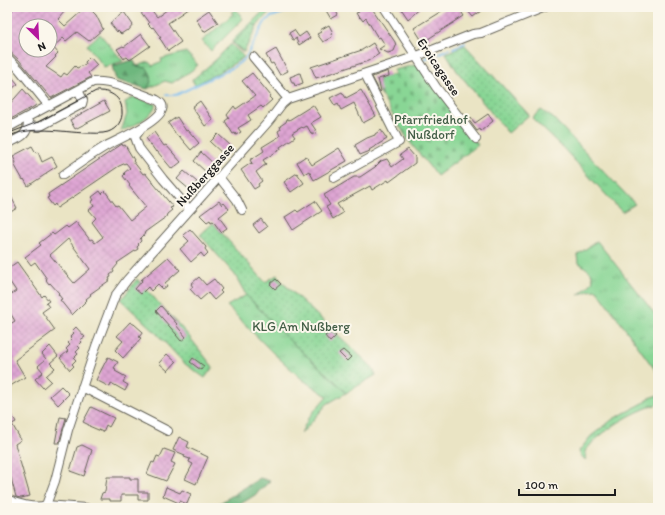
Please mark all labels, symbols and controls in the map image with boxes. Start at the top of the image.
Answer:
north arrow [18,18,58,58]
street label: Eroicagasse [414,35,464,99]
text: N [36,39,48,54]
park label: Pfarrfriedhof Nußdorf [394,112,468,142]
street label: Nußberggasse [173,140,237,210]
park label: KLG Am Nußberg [252,319,350,334]
scale bar [519,471,615,497]
text: 100 m [525,478,558,492]

